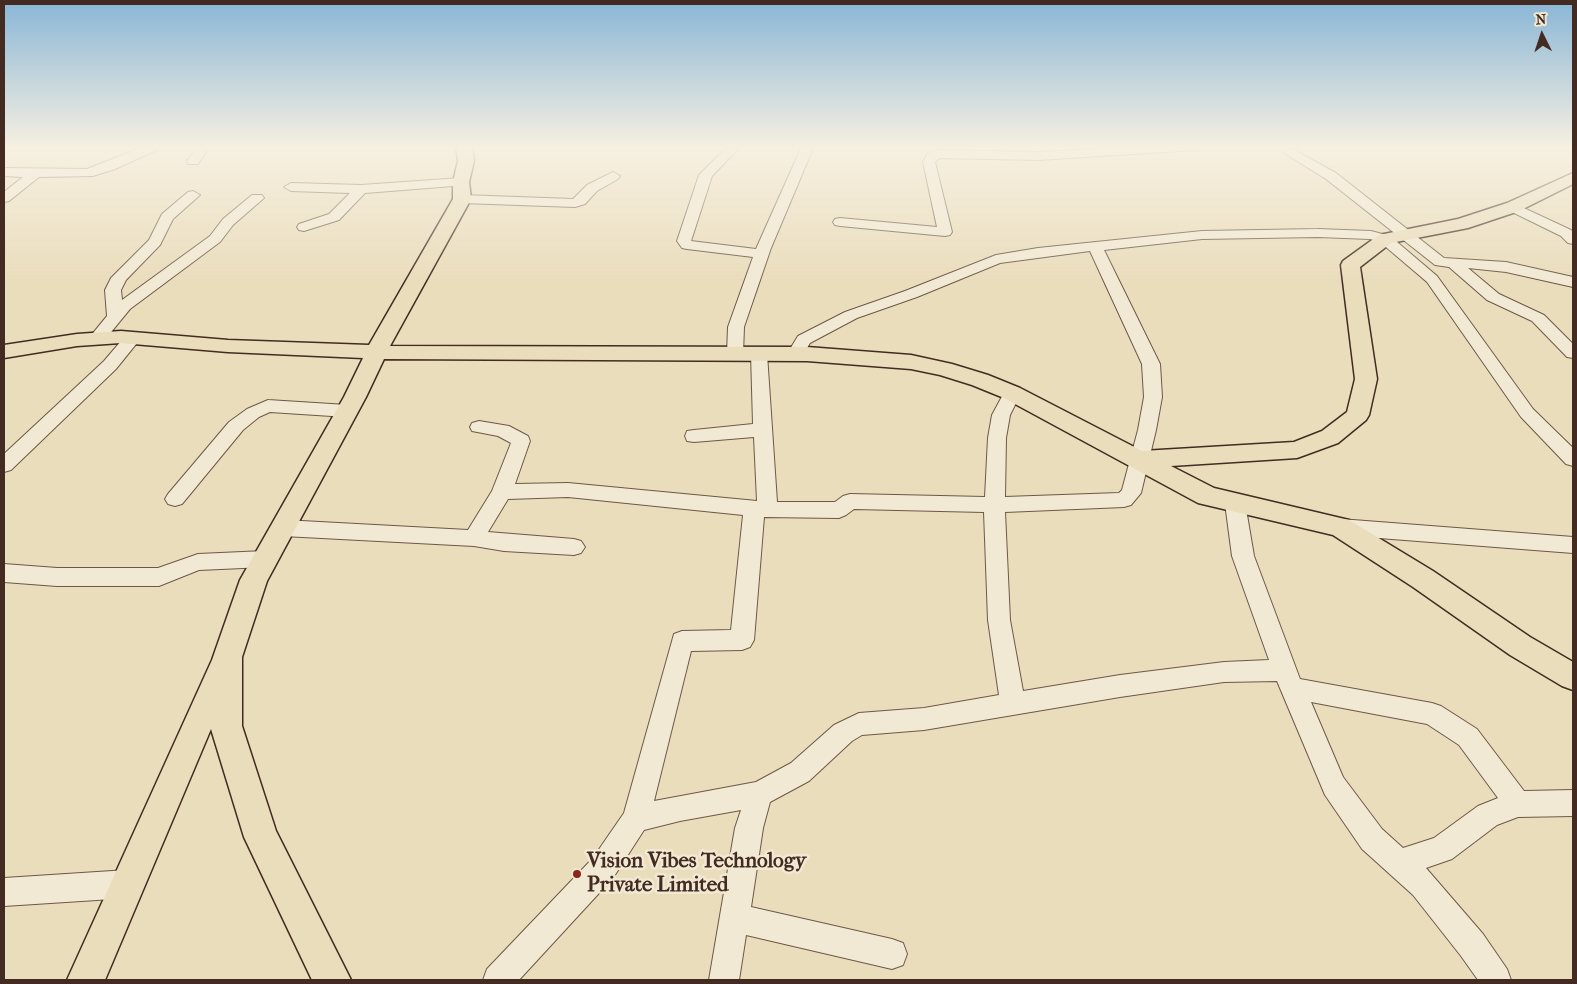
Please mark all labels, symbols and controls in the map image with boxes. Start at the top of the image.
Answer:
north arrow [1517,10,1567,60]
text: N [1535,11,1547,28]
place label: Vision Vibes Technology Private Limited [587,849,806,899]
marker: Vision Vibes Technology Private Limited [571,868,583,880]

